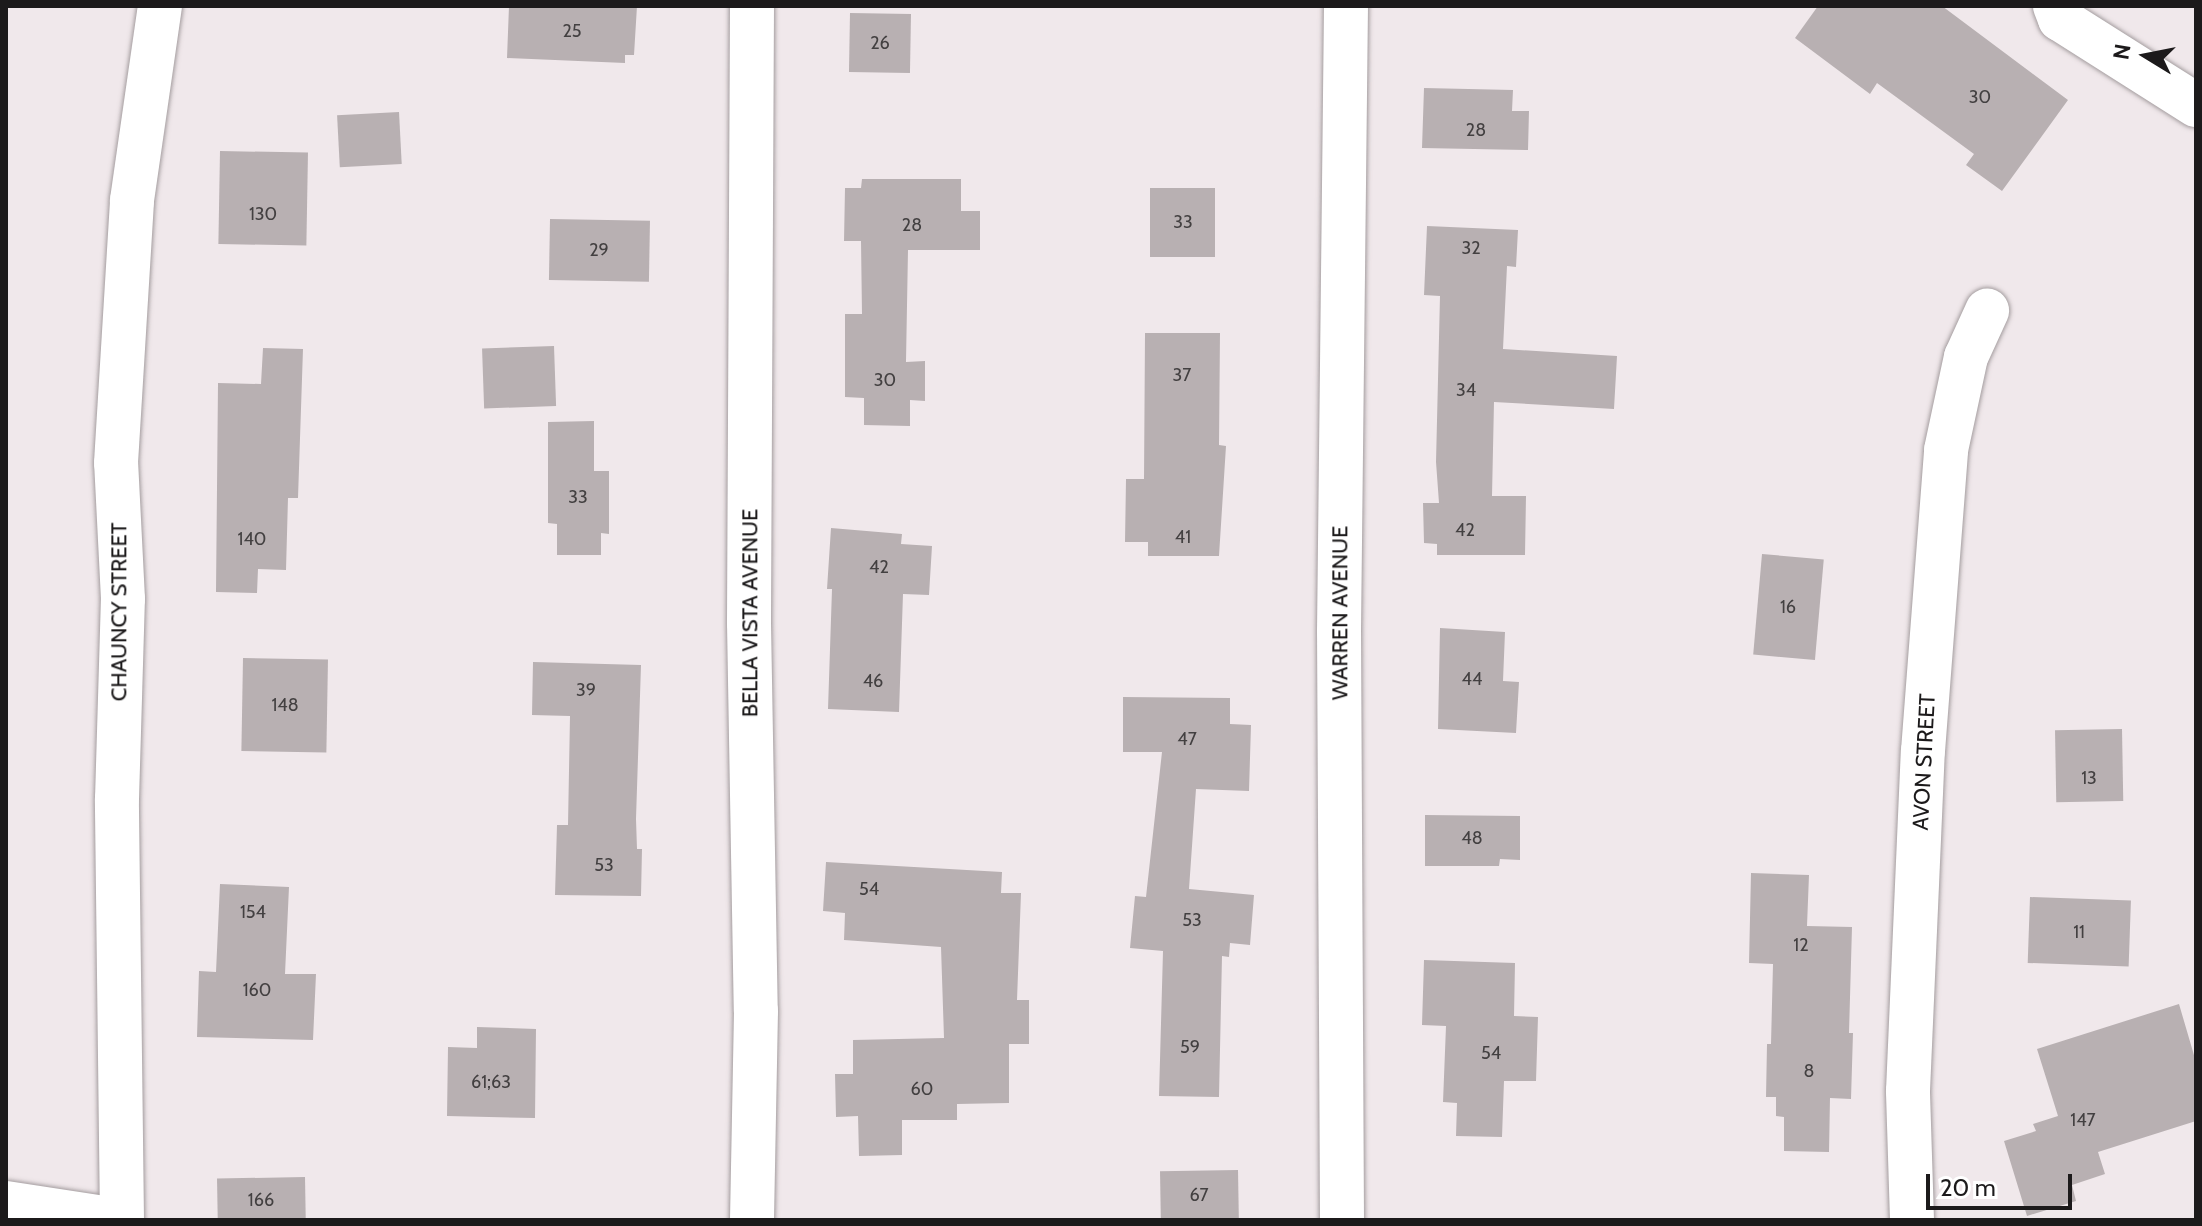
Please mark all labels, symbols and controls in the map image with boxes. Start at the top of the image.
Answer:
north arrow [2106,16,2186,96]
house number: 25 [562,20,582,42]
house number: 26 [870,32,890,54]
text: N [2107,42,2137,62]
house number: 30 [1969,86,1991,108]
house number: 28 [1466,119,1486,141]
house number: 130 [249,203,277,225]
house number: 33 [1173,211,1193,233]
house number: 28 [902,214,922,236]
house number: 32 [1461,237,1481,259]
house number: 29 [589,239,609,261]
house number: 37 [1173,364,1191,386]
house number: 30 [874,369,896,391]
house number: 34 [1456,379,1476,401]
house number: 33 [568,486,588,508]
street label: BELLA VISTA AVENUE [737,509,763,717]
house number: 42 [1455,519,1475,541]
street label: CHAUNCY STREET [106,523,132,701]
house number: 41 [1175,526,1191,548]
street label: WARREN AVENUE [1327,526,1353,700]
house number: 140 [238,528,266,550]
house number: 42 [869,556,889,578]
house number: 16 [1780,596,1796,618]
house number: 44 [1462,668,1482,690]
house number: 46 [863,670,883,692]
house number: 39 [576,679,596,701]
street label: AVON STREET [1907,693,1941,831]
house number: 148 [271,694,299,716]
house number: 47 [1177,728,1197,750]
house number: 13 [2081,767,2097,789]
house number: 48 [1461,827,1483,849]
house number: 53 [594,854,614,876]
house number: 54 [859,878,879,900]
house number: 154 [240,901,266,923]
house number: 53 [1182,909,1202,931]
house number: 11 [2073,921,2085,943]
house number: 12 [1793,934,1809,956]
house number: 160 [243,979,271,1001]
house number: 59 [1180,1036,1200,1058]
house number: 54 [1481,1042,1501,1064]
house number: 8 [1804,1060,1814,1082]
house number: 61;63 [471,1071,511,1093]
house number: 60 [911,1078,933,1100]
house number: 147 [2070,1109,2096,1131]
scale bar [1930,1158,2076,1208]
text: 20 m [1940,1173,1996,1202]
house number: 67 [1189,1184,1209,1206]
house number: 166 [248,1189,274,1211]

